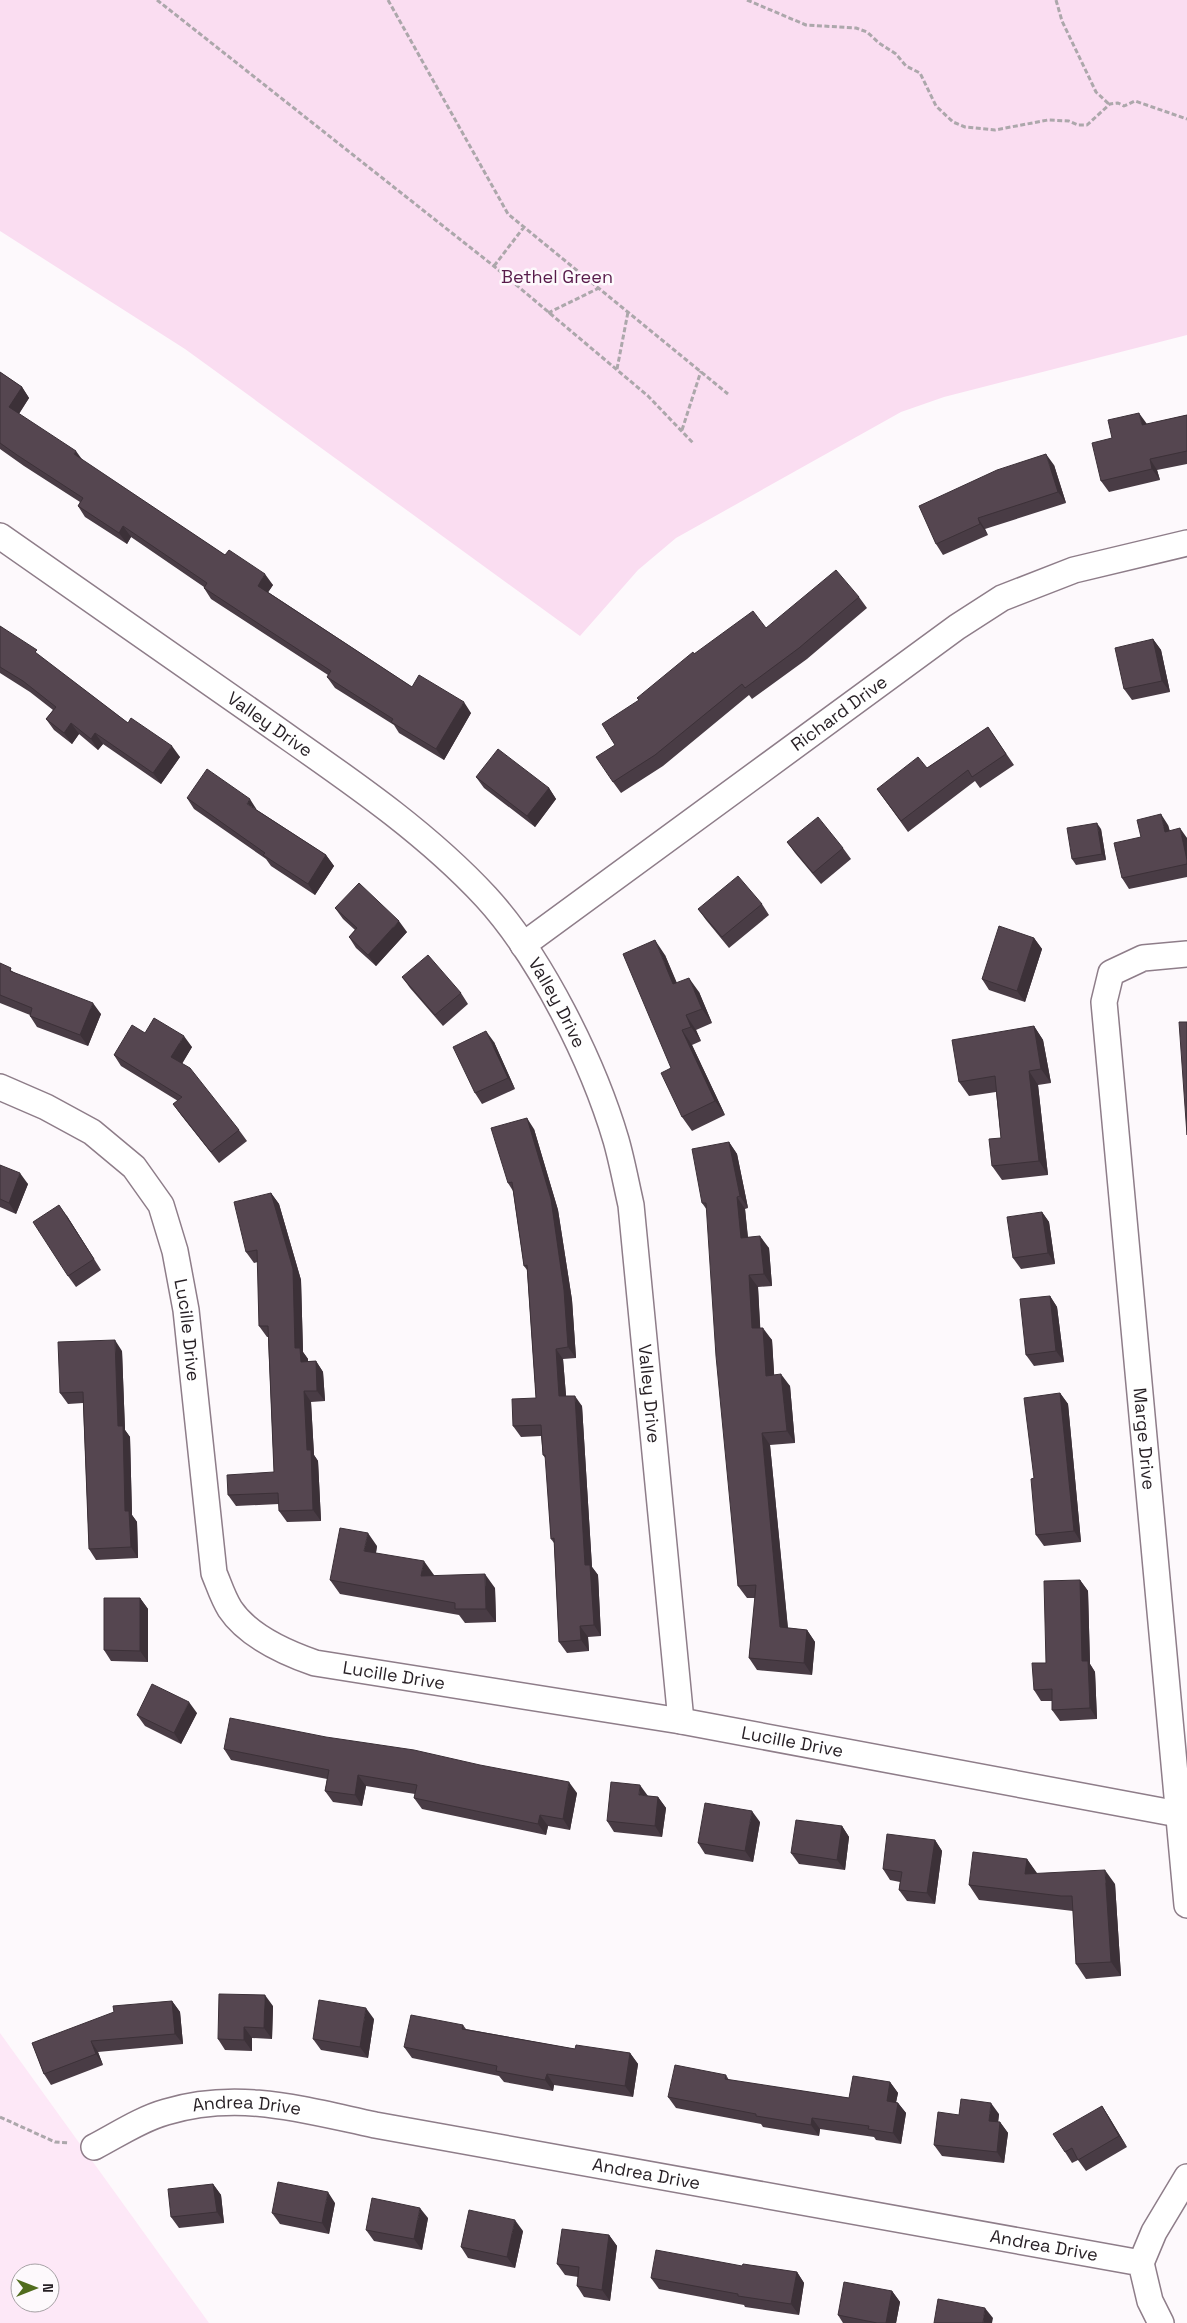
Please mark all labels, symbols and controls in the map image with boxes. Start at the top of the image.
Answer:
park label: Bethel Green [501,265,613,288]
street label: Richard Drive [786,670,892,756]
street label: Valley Drive [223,686,317,762]
street label: Valley Drive [523,953,591,1051]
street label: Lucille Drive [169,1277,206,1383]
street label: Valley Drive [634,1343,666,1444]
street label: Marge Drive [1129,1387,1161,1491]
street label: Lucille Drive [341,1656,447,1694]
street label: Lucille Drive [740,1721,845,1762]
street label: Andrea Drive [191,2090,303,2120]
street label: Andrea Drive [591,2152,702,2194]
street label: Andrea Drive [988,2224,1100,2266]
north arrow [10,2263,60,2313]
text: N [39,2283,57,2293]

